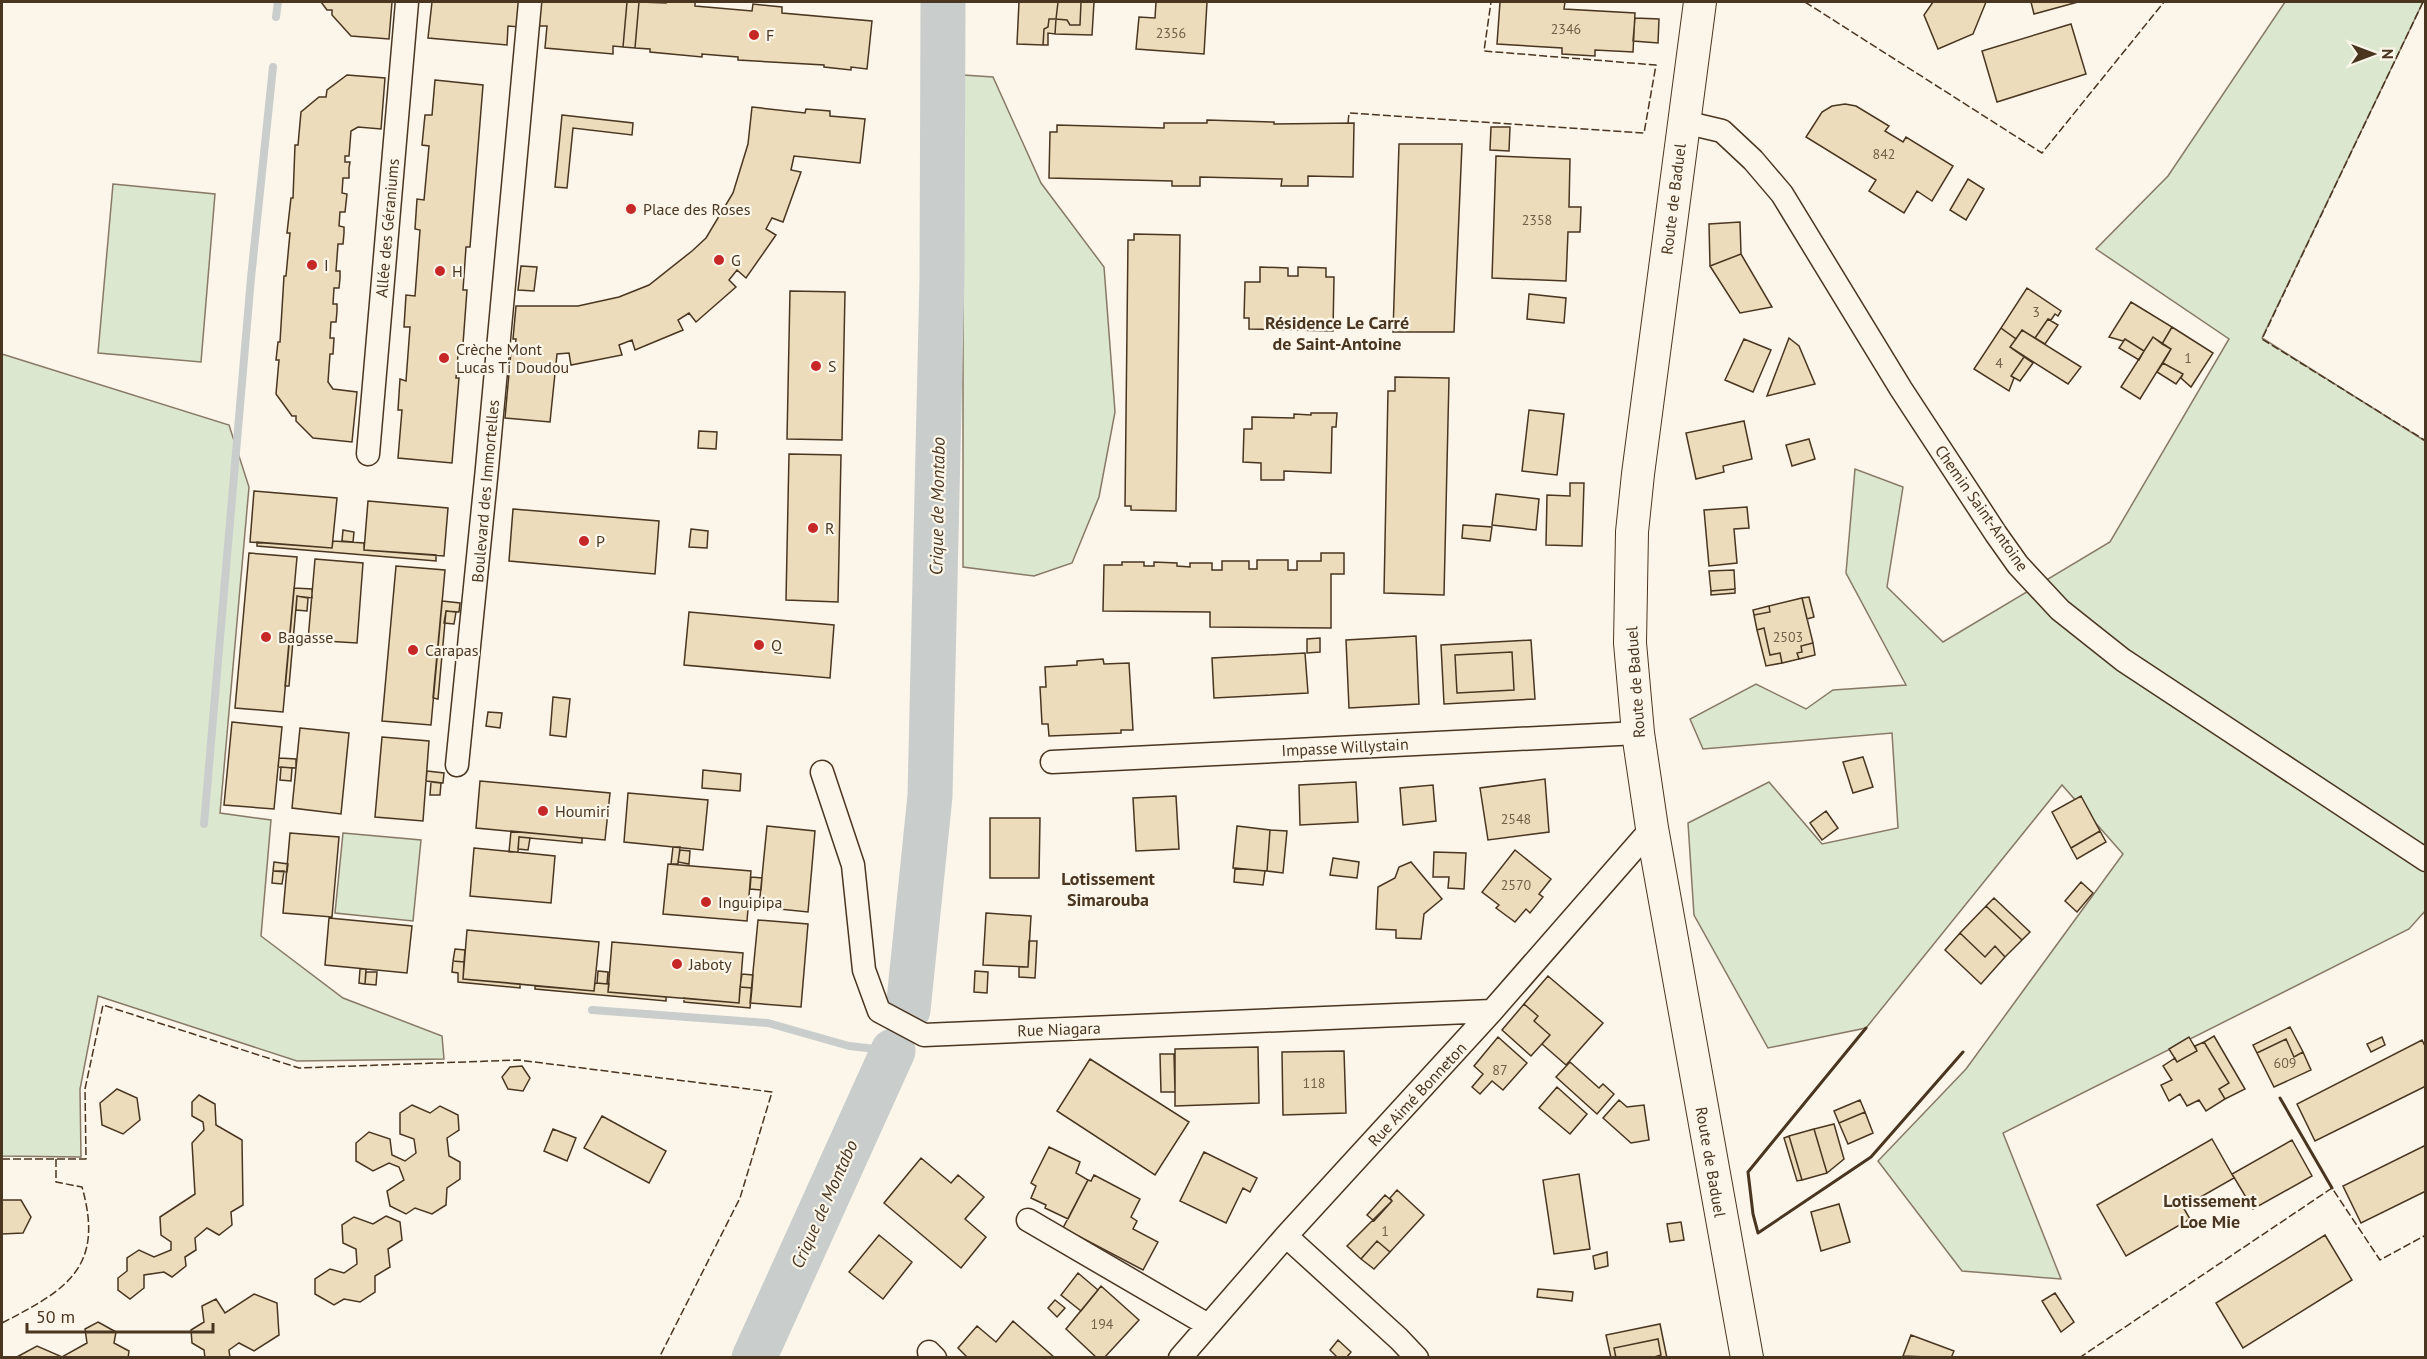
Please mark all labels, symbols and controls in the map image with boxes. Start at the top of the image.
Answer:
house number: 2346 [1551,20,1581,38]
house number: 2356 [1156,24,1186,42]
north arrow [2343,24,2403,84]
place label: F [766,25,774,45]
marker: F [747,28,761,42]
text: N [2378,49,2398,59]
street label: Route de Baduel [1656,142,1690,256]
house number: 842 [1873,145,1895,163]
street label: Allée des Géraniums [371,157,403,298]
place label: Place des Roses [643,199,751,219]
marker: Place des Roses [624,202,638,216]
house number: 2358 [1522,211,1552,229]
place label: G [731,250,741,270]
marker: G [712,253,726,267]
place label: I [324,255,329,275]
marker: I [305,258,319,272]
place label: H [452,261,463,281]
marker: H [433,264,447,278]
house number: 3 [2032,303,2040,321]
district label: Résidence Le Carré de Saint-Antoine [1265,311,1409,355]
place label: Crèche Mont Lucas Ti Doudou [456,339,569,377]
house number: 1 [2184,349,2192,367]
marker: Crèche Mont Lucas Ti Doudou [437,351,451,365]
house number: 4 [1995,354,2003,372]
place label: S [828,356,837,376]
marker: S [809,359,823,373]
street label: Boulevard des Immortelles [467,399,503,583]
water label: Crique de Montabo [924,437,950,575]
street label: Chemin Saint-Antoine [1931,441,2033,575]
place label: R [825,518,835,538]
marker: R [806,521,820,535]
place label: P [596,531,605,551]
marker: P [577,534,591,548]
street label: Route de Baduel [1621,625,1649,739]
place label: Bagasse [278,627,333,647]
house number: 2503 [1773,628,1803,646]
marker: Bagasse [259,630,273,644]
place label: Q [771,635,783,655]
marker: Q [752,638,766,652]
place label: Carapas [425,640,479,660]
marker: Carapas [406,643,420,657]
street label: Impasse Willystain [1281,734,1409,760]
place label: Houmiri [555,801,610,821]
marker: Houmiri [536,804,550,818]
house number: 2548 [1501,810,1531,828]
district label: Lotissement Simarouba [1061,867,1155,911]
house number: 2570 [1501,876,1532,894]
place label: Inguipipa [718,892,782,912]
marker: Inguipipa [699,895,713,909]
place label: Jaboty [688,954,732,974]
marker: Jaboty [670,957,684,971]
street label: Rue Niagara [1017,1018,1101,1040]
street label: Rue Aimé Bonneton [1364,1038,1470,1150]
house number: 609 [2274,1054,2296,1072]
house number: 87 [1492,1061,1508,1079]
house number: 118 [1303,1074,1325,1092]
street label: Route de Baduel [1691,1105,1731,1219]
water label: Crique de Montabo [785,1136,863,1272]
district label: Lotissement Loe Mie [2163,1189,2257,1233]
house number: 1 [1381,1222,1389,1240]
scale bar [27,1296,213,1334]
text: 50 m [36,1305,75,1328]
house number: 194 [1091,1315,1114,1333]

